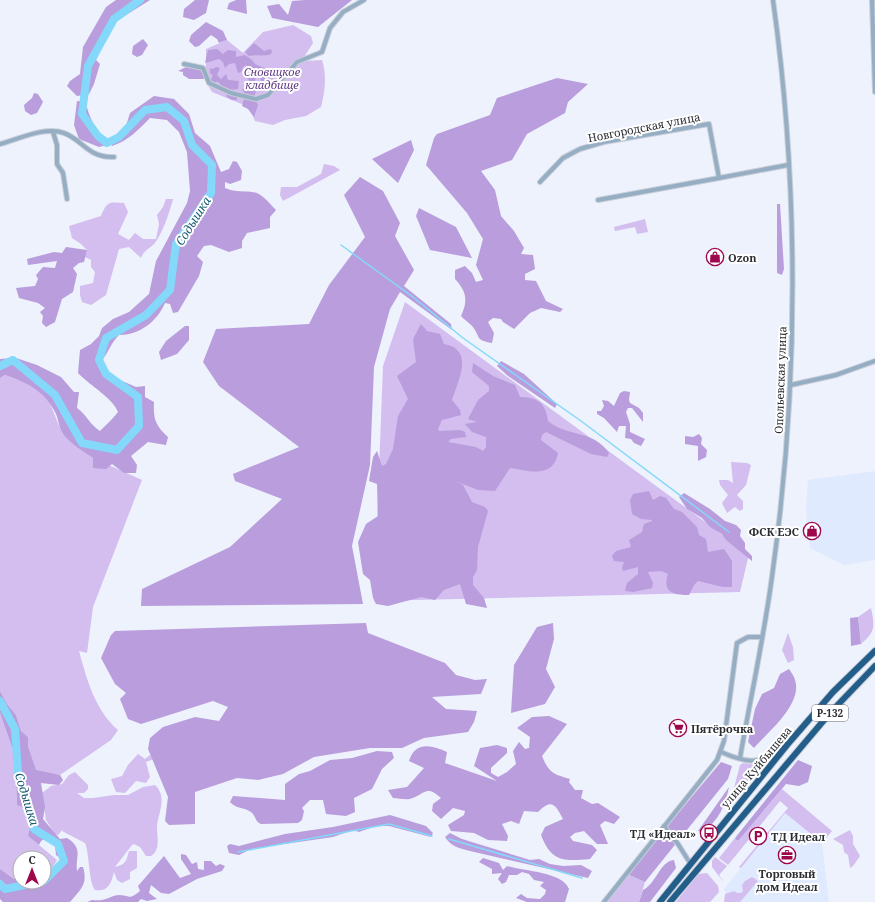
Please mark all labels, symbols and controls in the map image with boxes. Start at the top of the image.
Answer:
park label: Сновицкое кладбище [244,64,301,92]
street label: Новгородская улица [587,109,701,145]
water label: Содышка [171,193,215,249]
shop icon: Ozon [705,247,725,267]
place label: Ozon [728,250,757,265]
street label: Опольевская улица [771,326,789,434]
shop icon: ФСК ЕЭС [802,521,822,541]
place label: ФСК ЕЭС [749,524,799,539]
road number: Р-132 [812,705,848,721]
supermarket icon: Пятёрочка [668,718,688,738]
place label: Пятёрочка [691,721,754,736]
street label: улица Куйбышева [717,723,795,811]
water label: Содышка [11,770,43,828]
bus stop icon: ТД «Идеал» [699,823,719,843]
place label: ТД «Идеал» [630,826,696,841]
parking icon: ТД Идеал [748,826,768,846]
place label: ТД Идеал [771,829,825,844]
office icon: Торговый дом Идеал [777,845,797,865]
north arrow [12,850,52,890]
text: С [28,852,36,867]
place label: Торговый дом Идеал [756,866,818,894]

